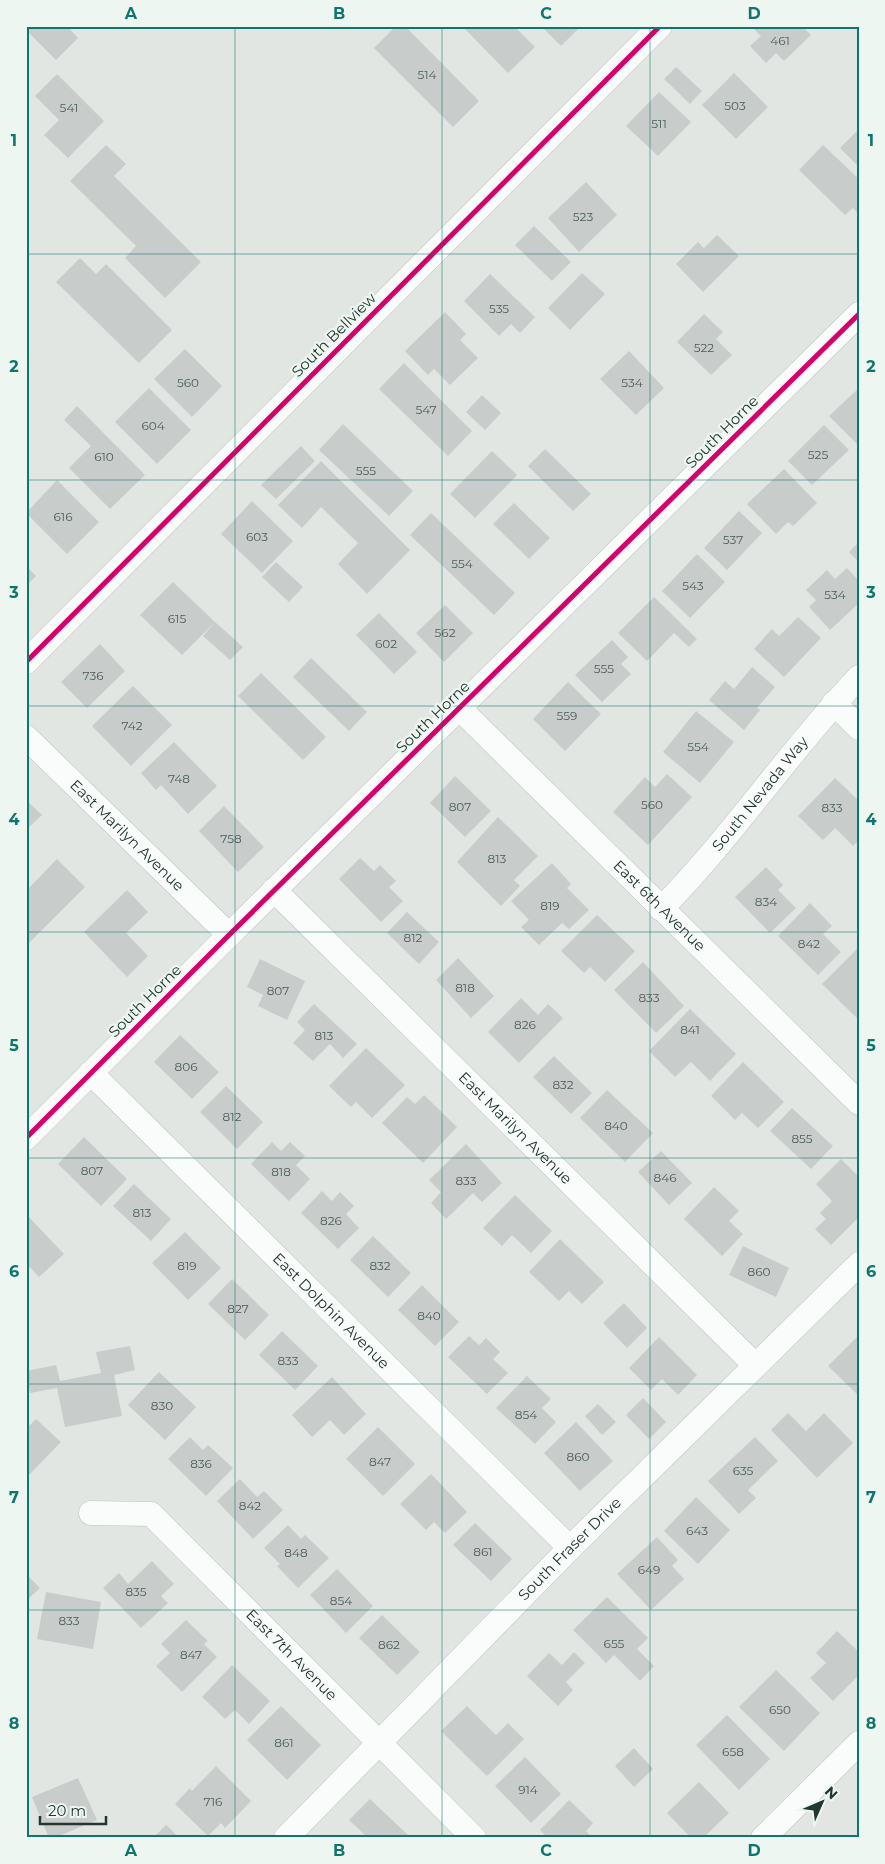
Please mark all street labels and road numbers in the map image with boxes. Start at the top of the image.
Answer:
street label: South Bellview [287,288,380,381]
street label: South Horne [681,391,762,472]
street label: South Horne [392,677,474,757]
street label: South Nevada Way [708,732,812,855]
street label: East Marilyn Avenue [66,775,188,895]
street label: East 6th Avenue [609,856,710,955]
street label: South Horne [104,960,185,1041]
street label: East Marilyn Avenue [455,1068,576,1188]
street label: East Dolphin Avenue [269,1249,394,1373]
street label: South Fraser Drive [514,1493,625,1604]
street label: East 7th Avenue [242,1605,341,1704]

